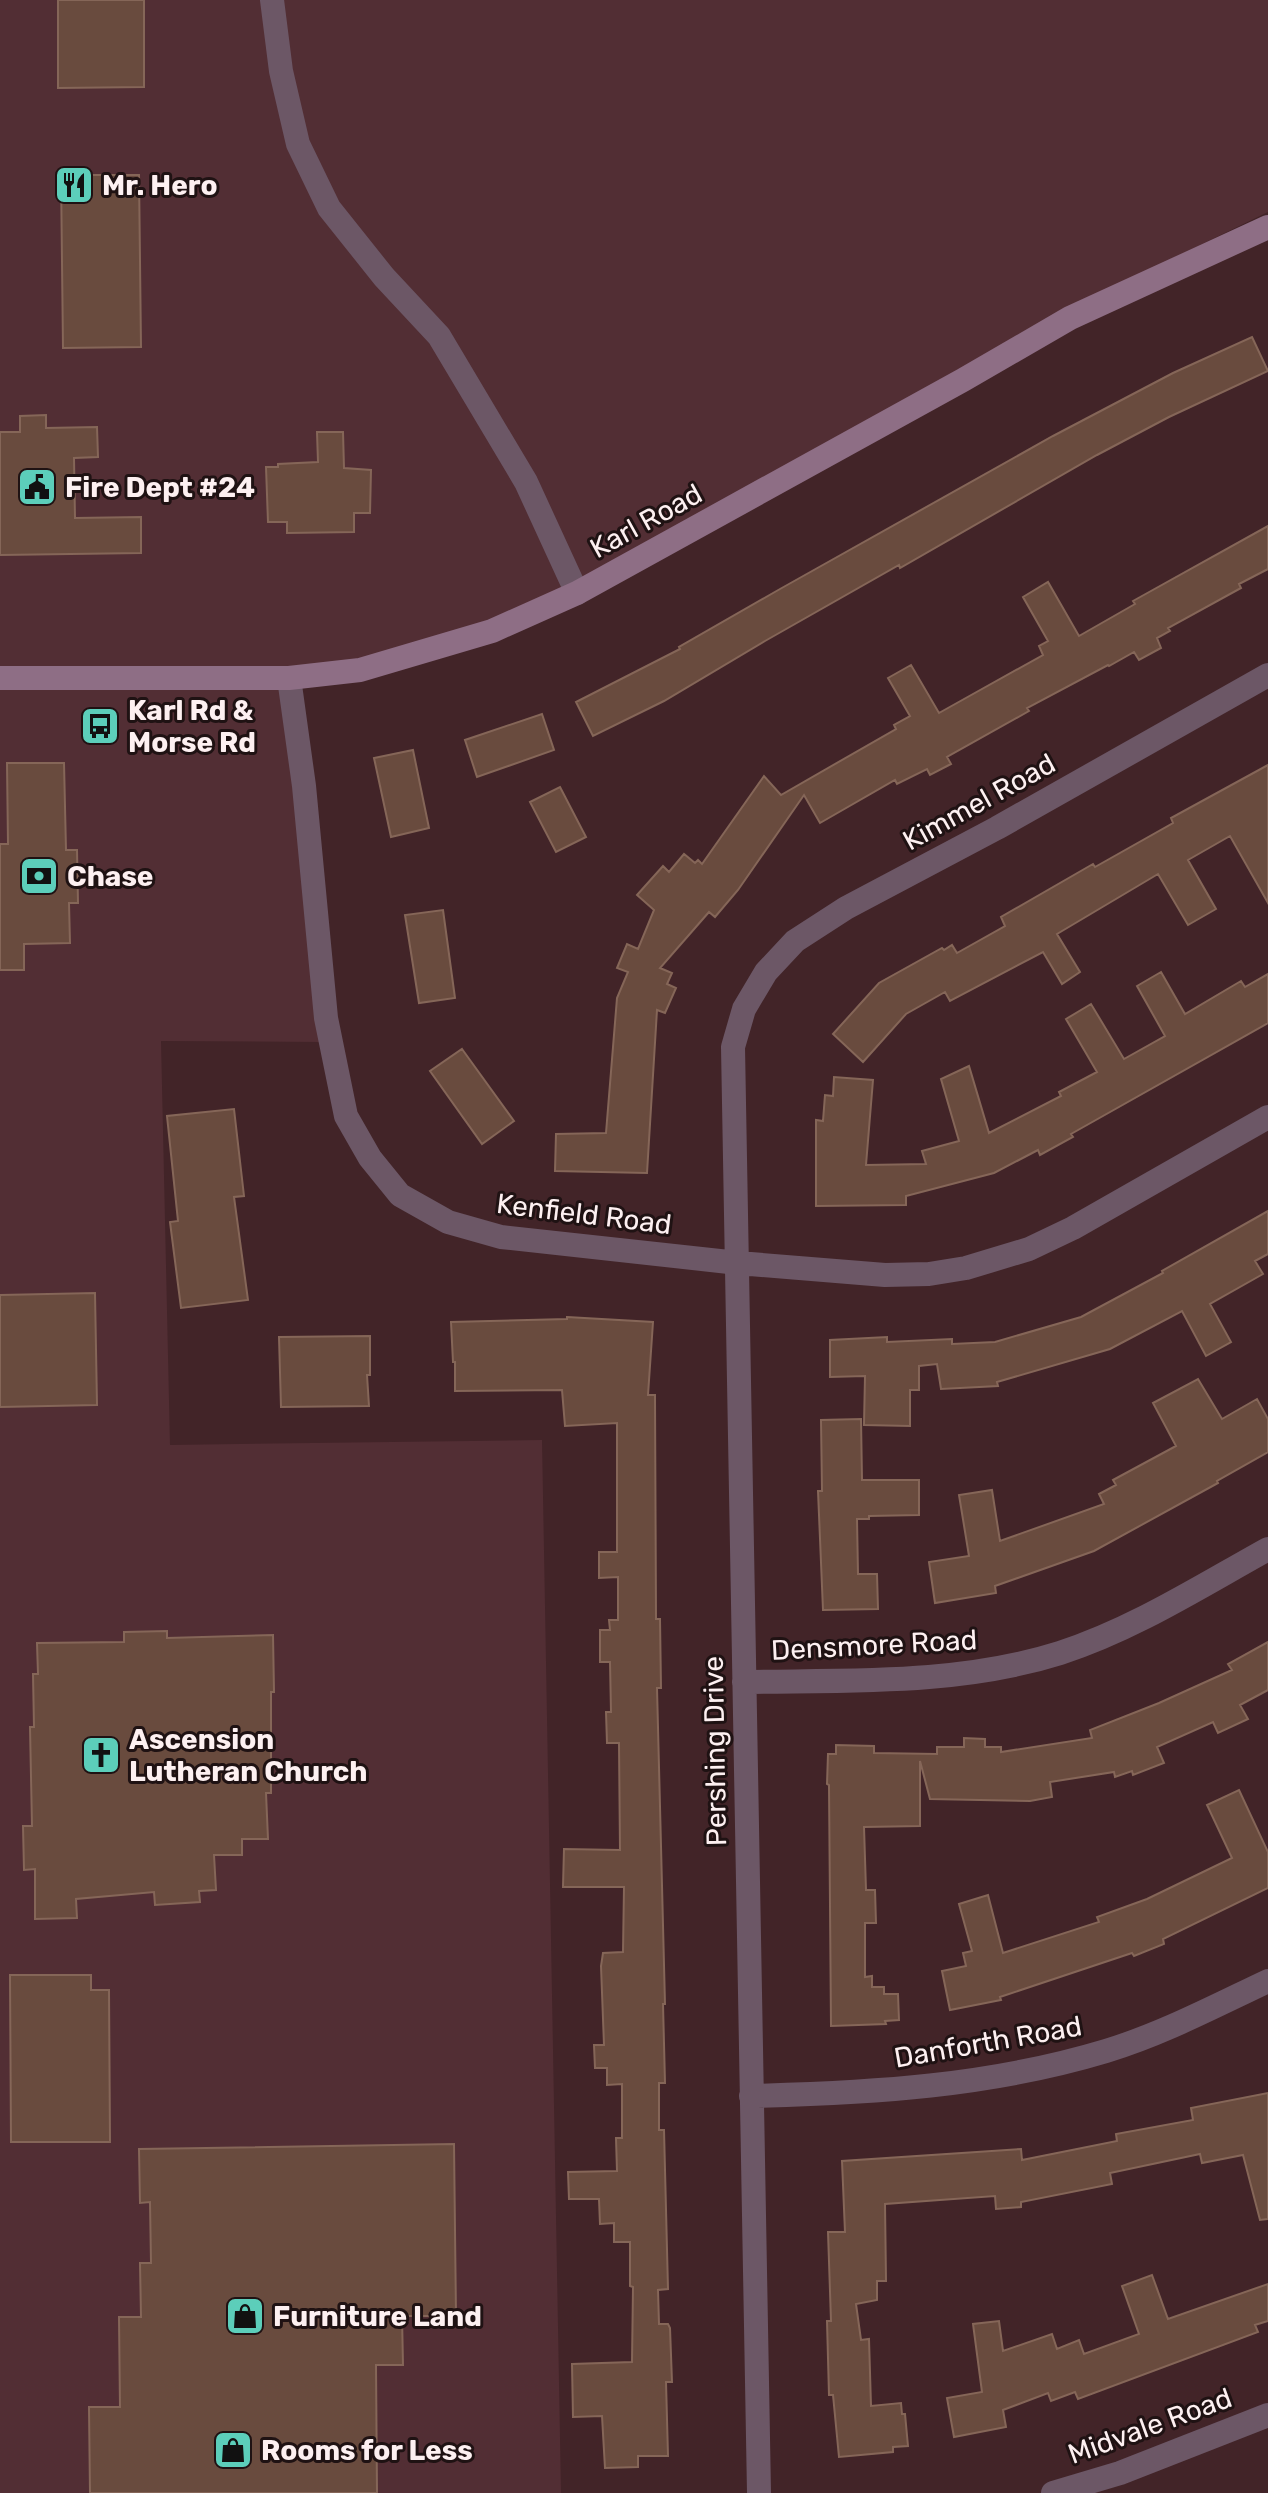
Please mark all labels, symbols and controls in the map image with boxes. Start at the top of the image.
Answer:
restaurant icon: Mr. Hero [53,164,95,206]
place label: Mr. Hero [102,169,218,202]
public building icon: Fire Dept #24 [16,466,58,508]
place label: Fire Dept #24 [65,471,255,504]
street label: Karl Road [584,477,708,565]
place label: Karl Rd & Morse Rd [128,694,256,759]
bus stop icon: Karl Rd & Morse Rd [79,705,121,747]
street label: Kimmel Road [897,747,1061,857]
bank icon: Chase [18,855,60,897]
place label: Chase [67,860,154,893]
street label: Kenfield Road [495,1187,673,1241]
street label: Densmore Road [770,1623,978,1667]
street label: Pershing Drive [697,1656,733,1846]
place label: Ascension Lutheran Church [129,1723,367,1788]
church icon: Ascension Lutheran Church [80,1734,122,1776]
street label: Danforth Road [892,2009,1084,2075]
shop icon: Furniture Land [224,2295,266,2337]
place label: Furniture Land [273,2300,482,2333]
street label: Midvale Road [1064,2381,1236,2471]
shop icon: Rooms for Less [212,2429,254,2471]
place label: Rooms for Less [261,2434,473,2467]

